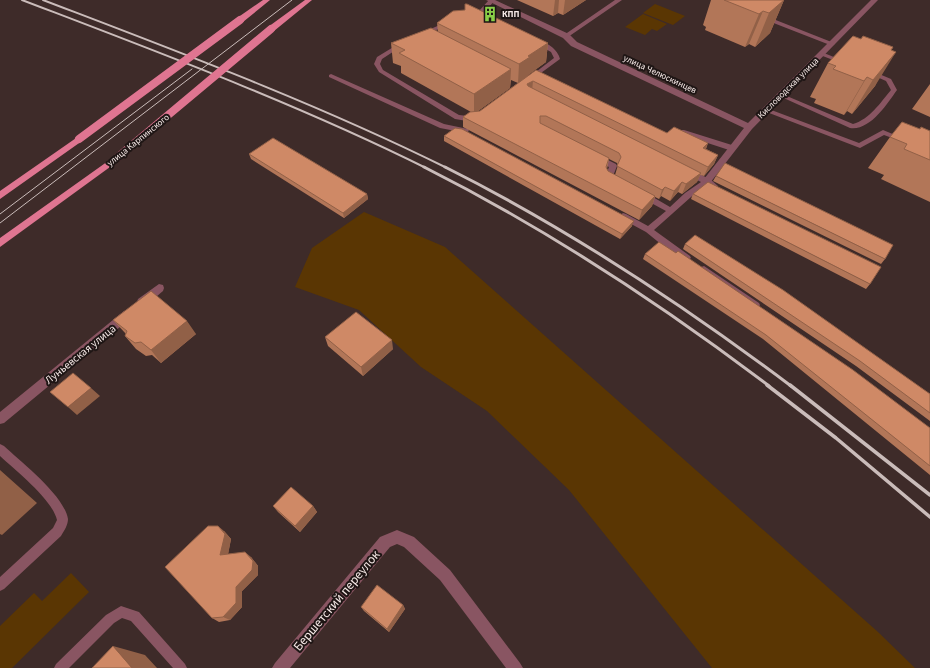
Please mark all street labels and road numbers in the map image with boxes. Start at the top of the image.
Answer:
street label: улица Челюскинцев [621,52,699,97]
street label: Кисловодская улица [755,55,822,122]
street label: улица Карпинского [104,111,172,170]
street label: Луньевская улица [42,321,119,388]
street label: Бершетский переулок [289,546,385,655]

